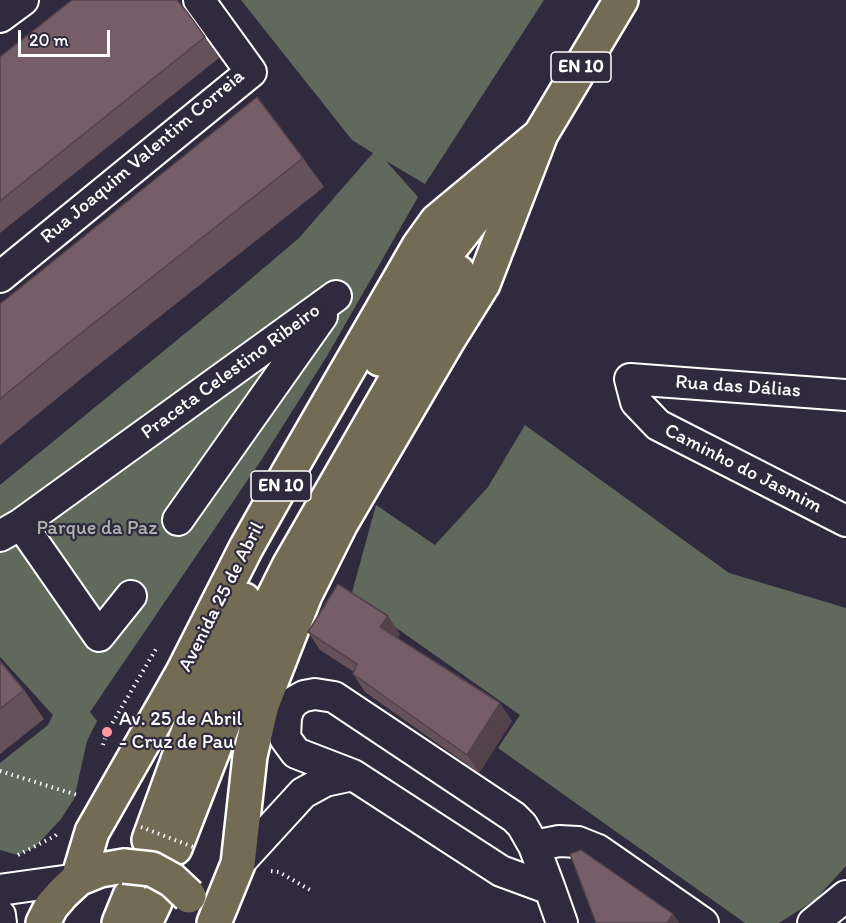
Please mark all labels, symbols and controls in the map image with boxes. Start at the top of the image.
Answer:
scale bar [21,18,112,56]
text: 20 m [29,29,69,51]
road number: EN 10 [551,52,611,82]
street label: Rua Joaquim Valentim Correia [36,65,250,249]
street label: Praceta Celestino Ribeiro [137,299,325,445]
street label: Rua das Dálias [675,371,801,403]
street label: Caminho do Jasmim [660,419,826,519]
road number: EN 10 [251,471,311,501]
park label: Parque da Paz [37,517,157,541]
street label: Avenida 25 de Abril [174,518,270,676]
place label: Av. 25 de Abril - Cruz de Pau [119,708,242,755]
marker: Av. 25 de Abril - Cruz de Pau [100,725,114,739]

